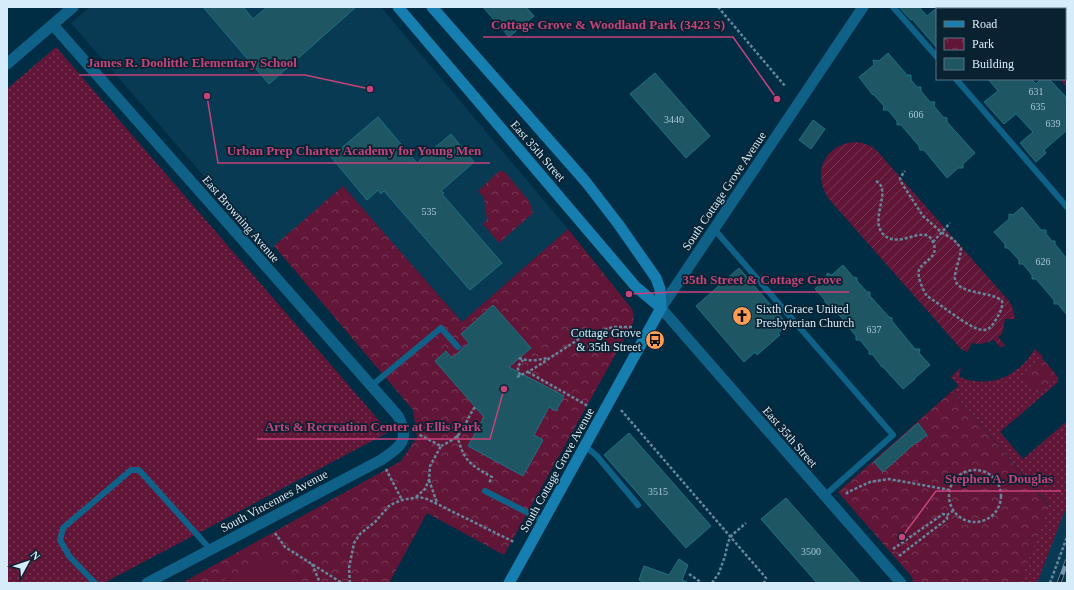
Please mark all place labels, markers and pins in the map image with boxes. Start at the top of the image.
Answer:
callout: Cottage Grove & Woodland Park (3423 S) [483,12,733,37]
callout: James R. Doolittle Elementary School [79,50,305,75]
callout: Urban Prep Charter Academy for Young Men [218,138,490,163]
callout: 35th Street & Cottage Grove [674,267,849,292]
place label: Sixth Grace United Presbyterian Church [756,302,854,330]
church icon: Sixth Grace United Presbyterian Church [731,305,753,327]
place label: Cottage Grove & 35th Street [571,326,642,354]
bus stop icon: Cottage Grove & 35th Street [644,329,666,351]
callout: Arts & Recreation Center at Ellis Park [257,414,490,439]
callout: Stephen A. Douglas [936,466,1061,491]

